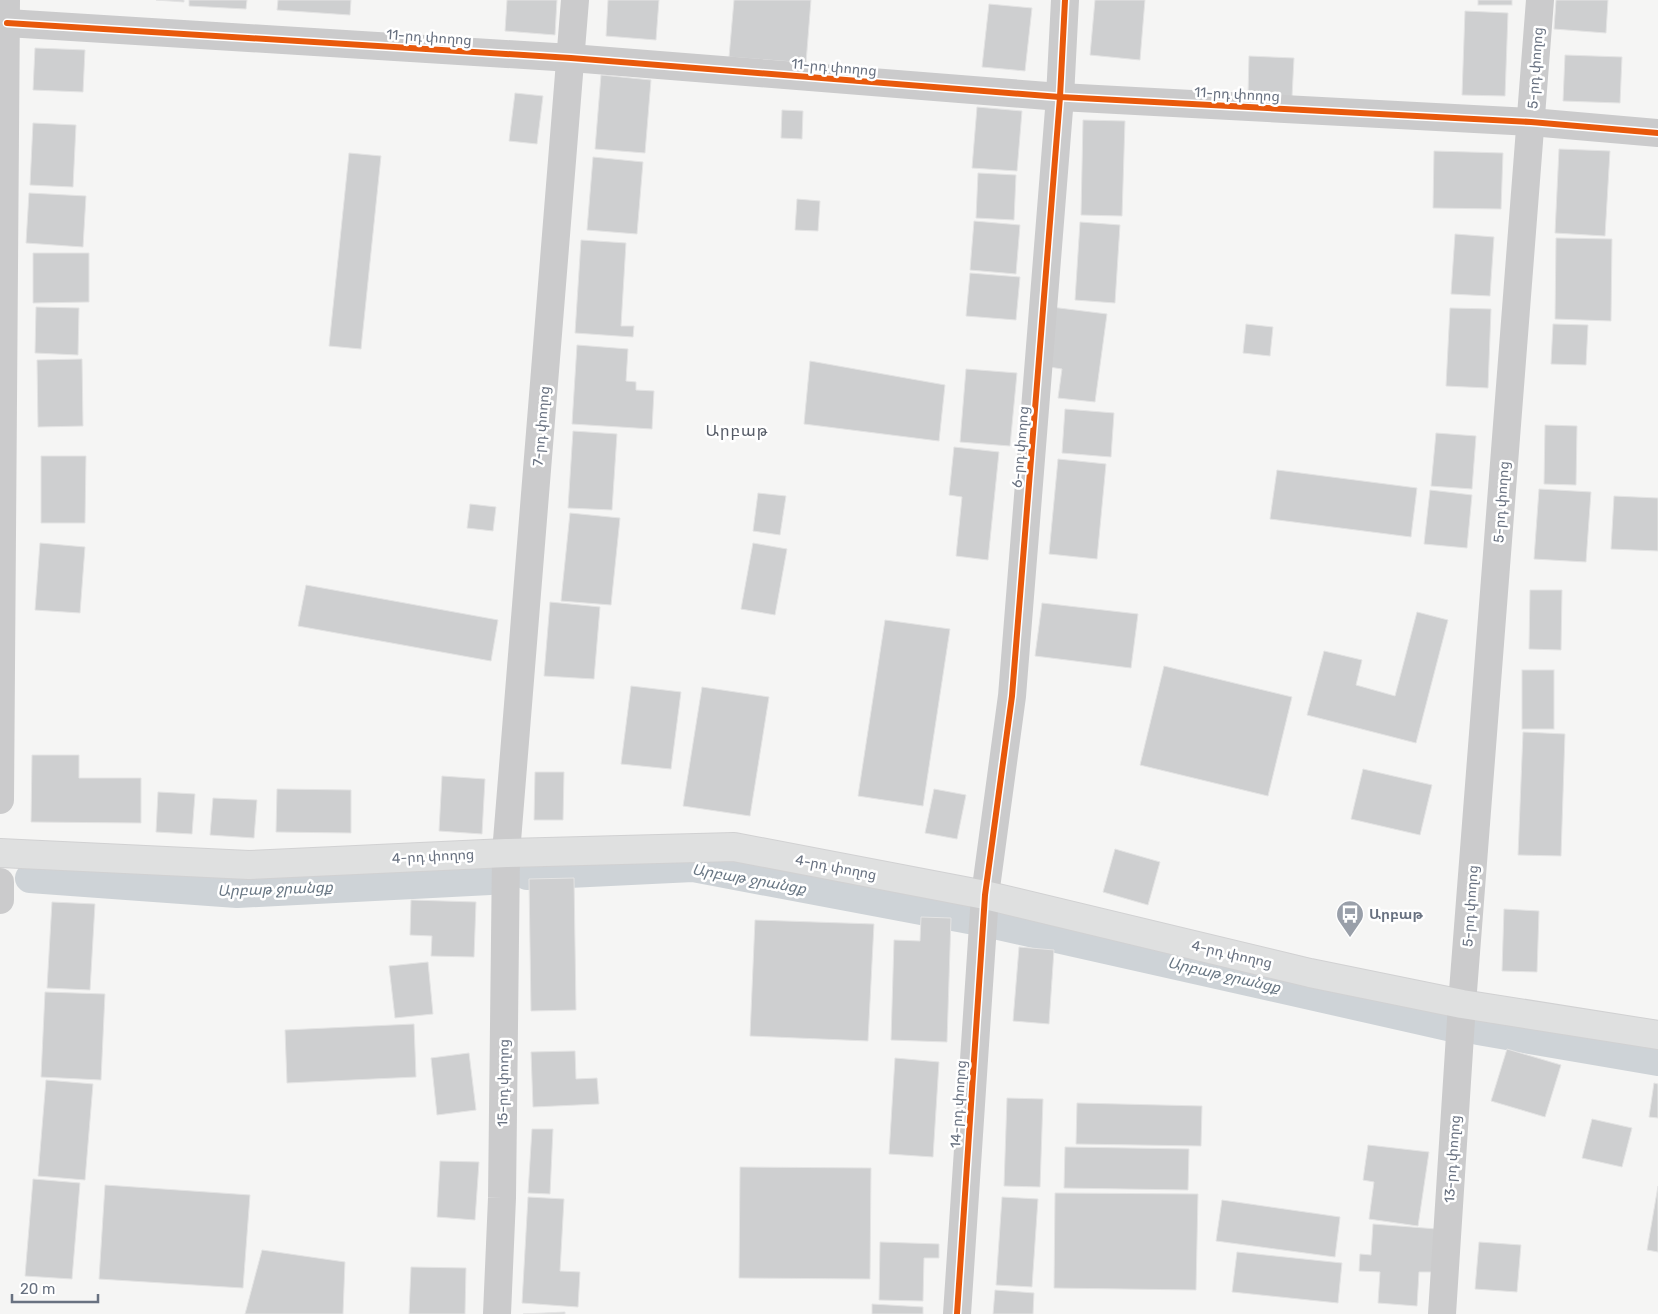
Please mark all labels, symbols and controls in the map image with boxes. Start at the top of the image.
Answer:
street label: 11-րդ փողոց [386,26,472,49]
street label: 5-րդ փողոց [1524,27,1547,110]
street label: 11-րդ փողոց [791,55,877,80]
street label: 11-րդ փողոց [1194,84,1280,105]
street label: 7-րդ փողոց [530,385,553,467]
street label: 6-րդ փողոց [1008,405,1033,489]
district label: Արբաթ [706,421,768,440]
street label: 5-րդ փողոց [1490,461,1513,544]
street label: 4-րդ փողոց [391,846,475,867]
street label: 4-րդ փողոց [794,851,878,884]
water label: Արբաթ ջրանցք [691,860,808,898]
street label: 5-րդ փողոց [1459,865,1482,948]
water label: Արբաթ ջրանցք [217,878,334,900]
bus stop icon: Արբաթ [1335,899,1365,938]
place label: Արբաթ [1369,906,1423,923]
street label: 4-րդ փողոց [1190,937,1274,972]
water label: Արբաթ ջրանցք [1166,953,1283,997]
street label: 15-րդ փողոց [494,1039,513,1127]
street label: 14-րդ փողոց [947,1059,970,1149]
street label: 13-րդ փողոց [1441,1114,1464,1204]
scale bar [12,1272,99,1304]
text: 20 m [20,1280,55,1298]

